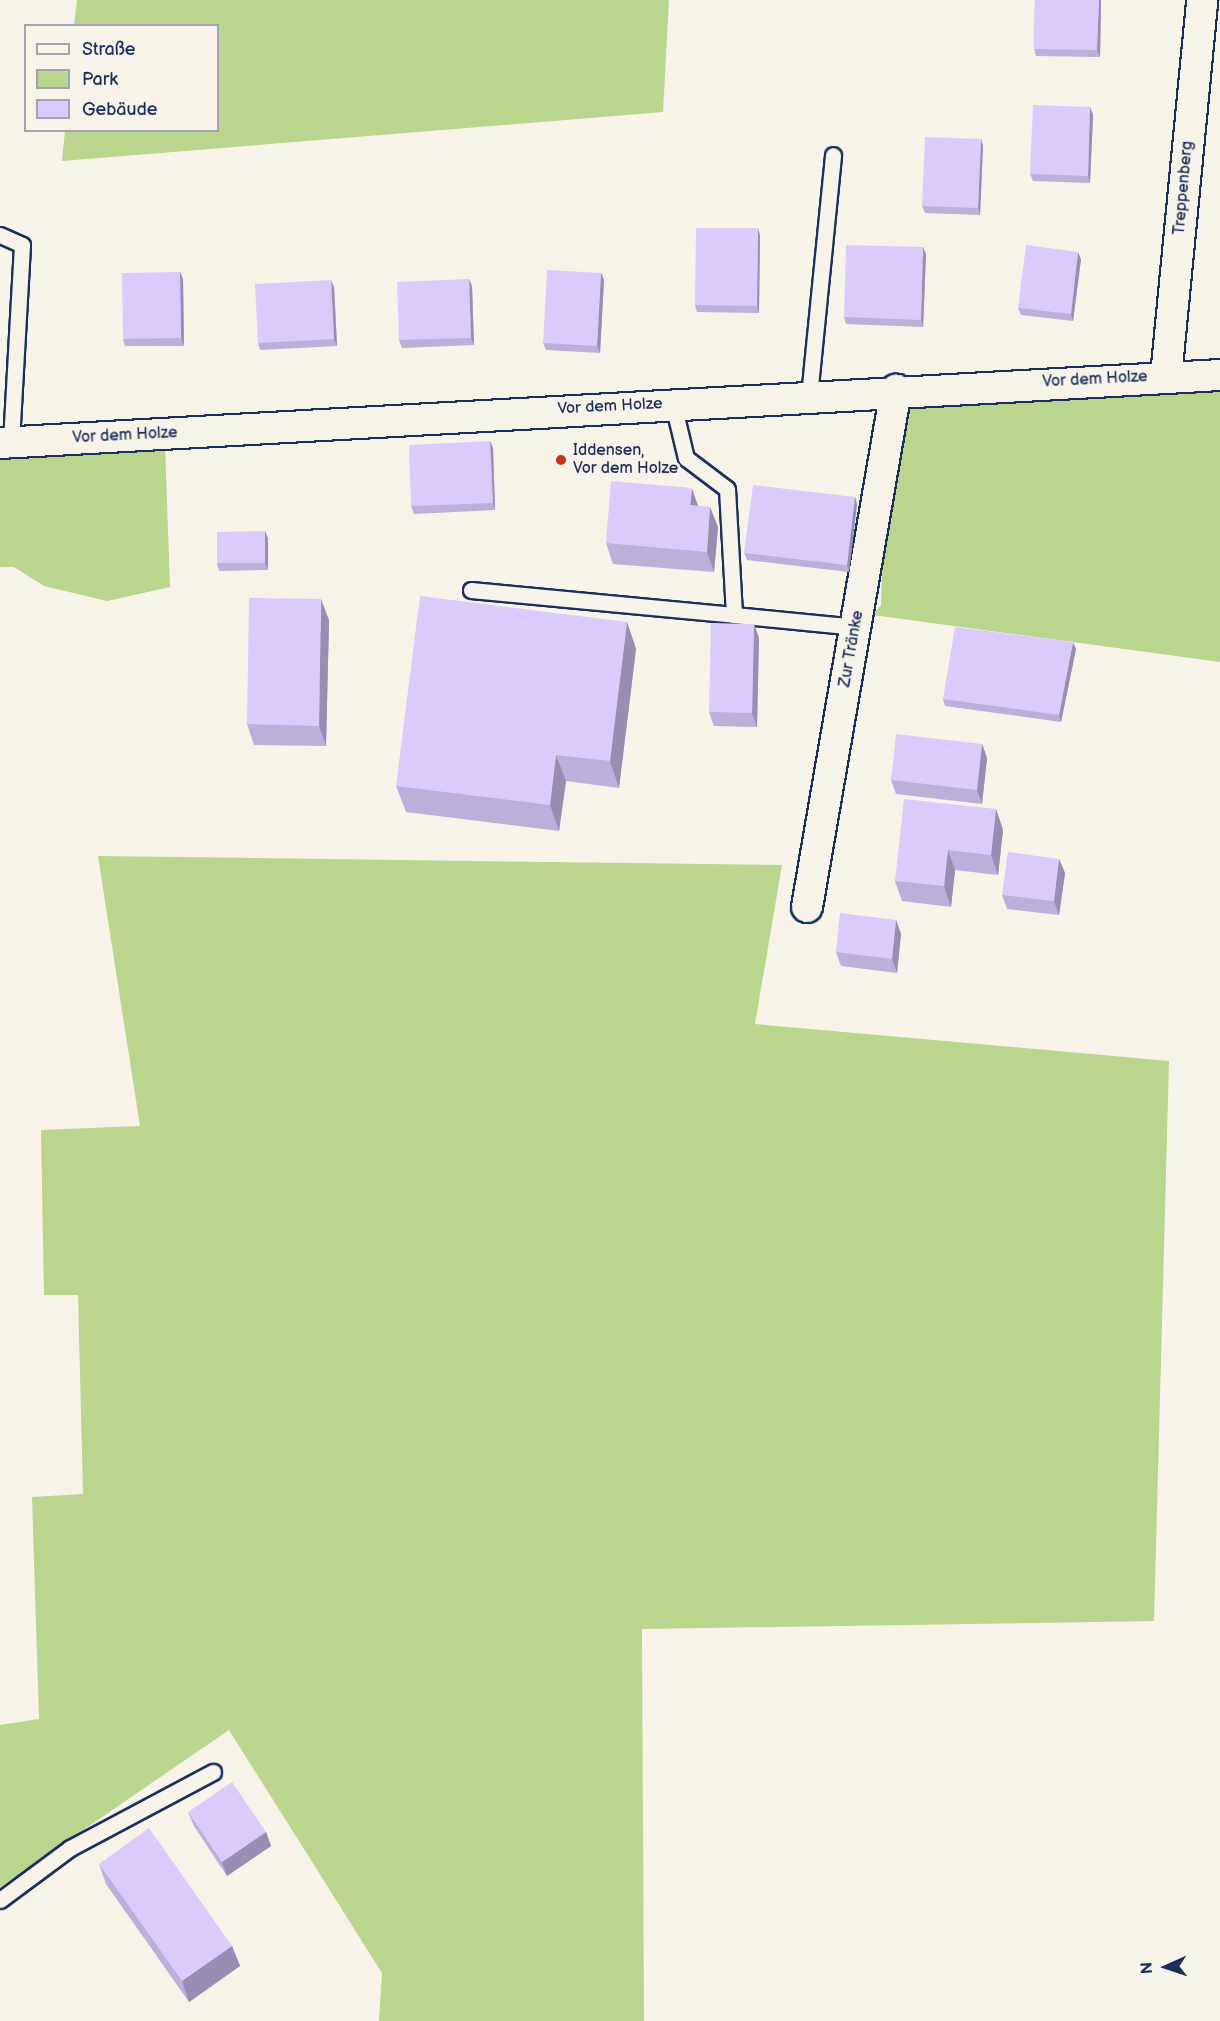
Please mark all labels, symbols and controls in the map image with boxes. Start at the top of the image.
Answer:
legend [24,24,219,132]
text: Straße [82,39,135,60]
text: Park [82,69,118,90]
text: Gebäude [82,99,158,120]
street label: Treppenberg [1170,140,1198,236]
street label: Vor dem Holze [1042,368,1148,392]
street label: Vor dem Holze [557,395,663,419]
street label: Vor dem Holze [72,424,178,448]
place label: Iddensen, Vor dem Holze [573,441,678,479]
marker: Iddensen, Vor dem Holze [554,453,568,467]
street label: Zur Tränke [836,609,868,689]
north arrow [1136,1937,1196,1997]
text: N [1138,1961,1157,1974]

